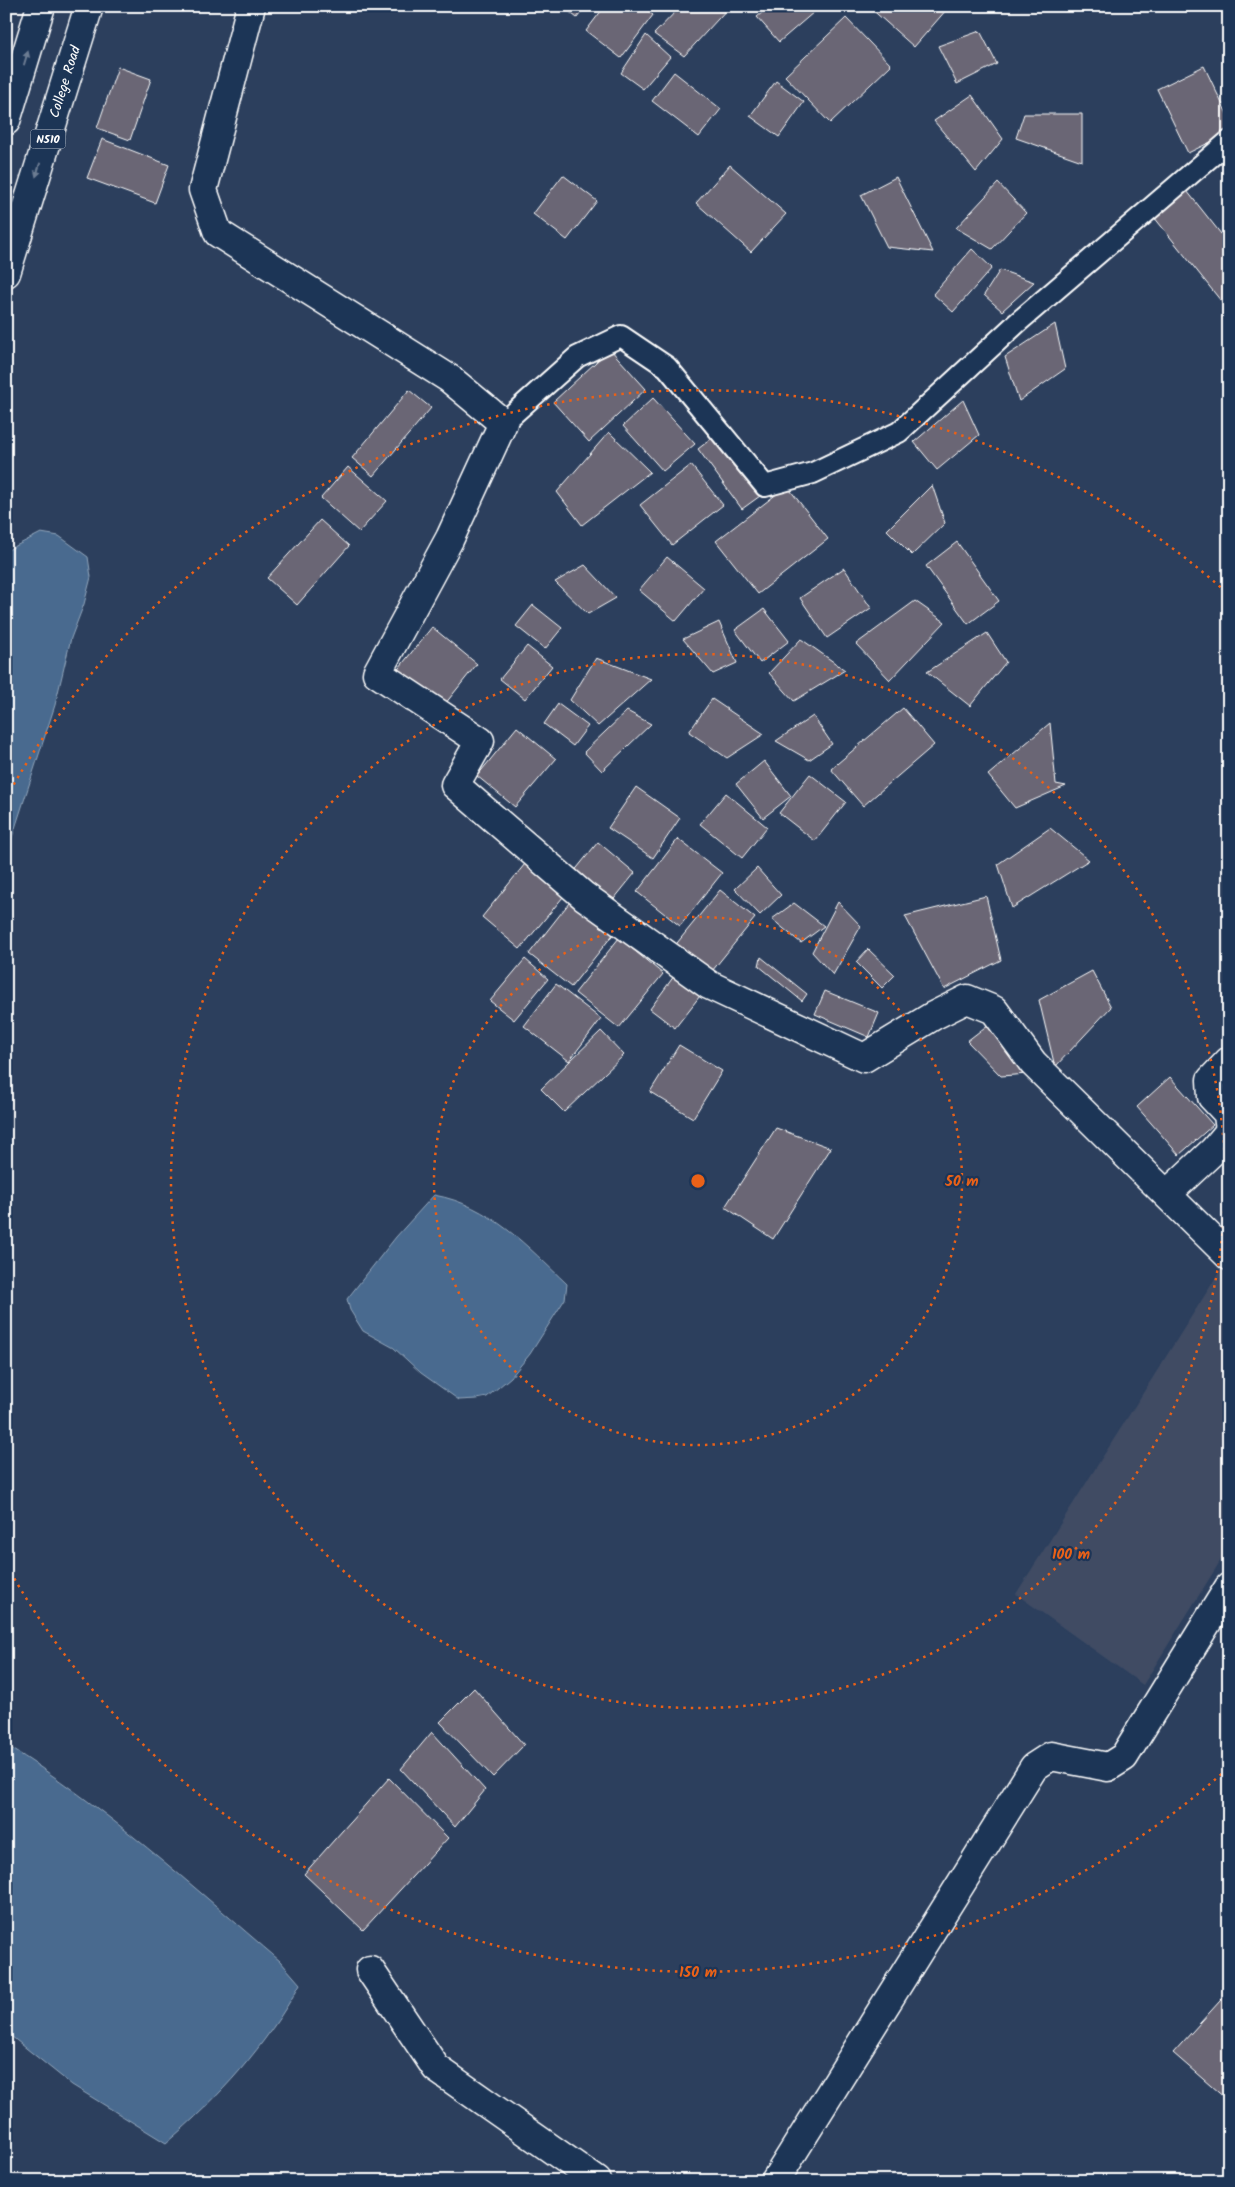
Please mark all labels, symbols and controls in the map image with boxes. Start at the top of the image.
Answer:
street label: College Road [44,42,87,121]
one-way arrow [22,50,30,65]
road number: N510 [30,130,66,148]
one-way arrow [34,162,42,177]
text: 50 m [944,1170,979,1194]
centre of rings [689,1172,707,1190]
text: 100 m [1052,1543,1090,1567]
text: 150 m [679,1961,717,1985]

